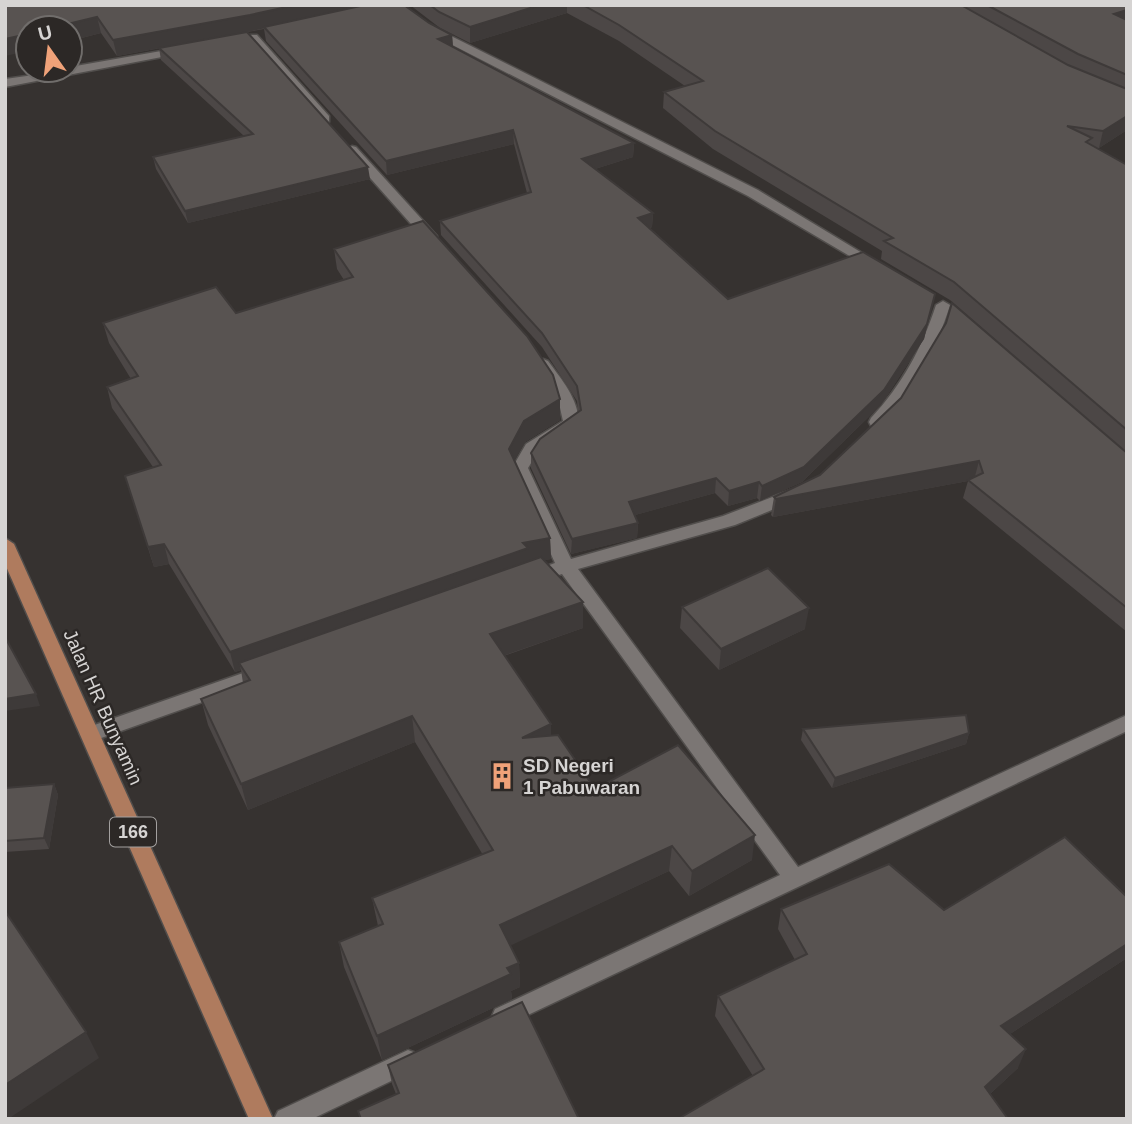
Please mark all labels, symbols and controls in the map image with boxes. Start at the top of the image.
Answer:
north arrow [14,14,84,84]
text: U [36,21,54,45]
street label: Jalan HR Bunyamin [59,626,147,788]
place label: SD Negeri 1 Pabuwaran [523,755,640,798]
building icon: SD Negeri 1 Pabuwaran [487,761,517,791]
road number: 166 [110,818,156,846]

